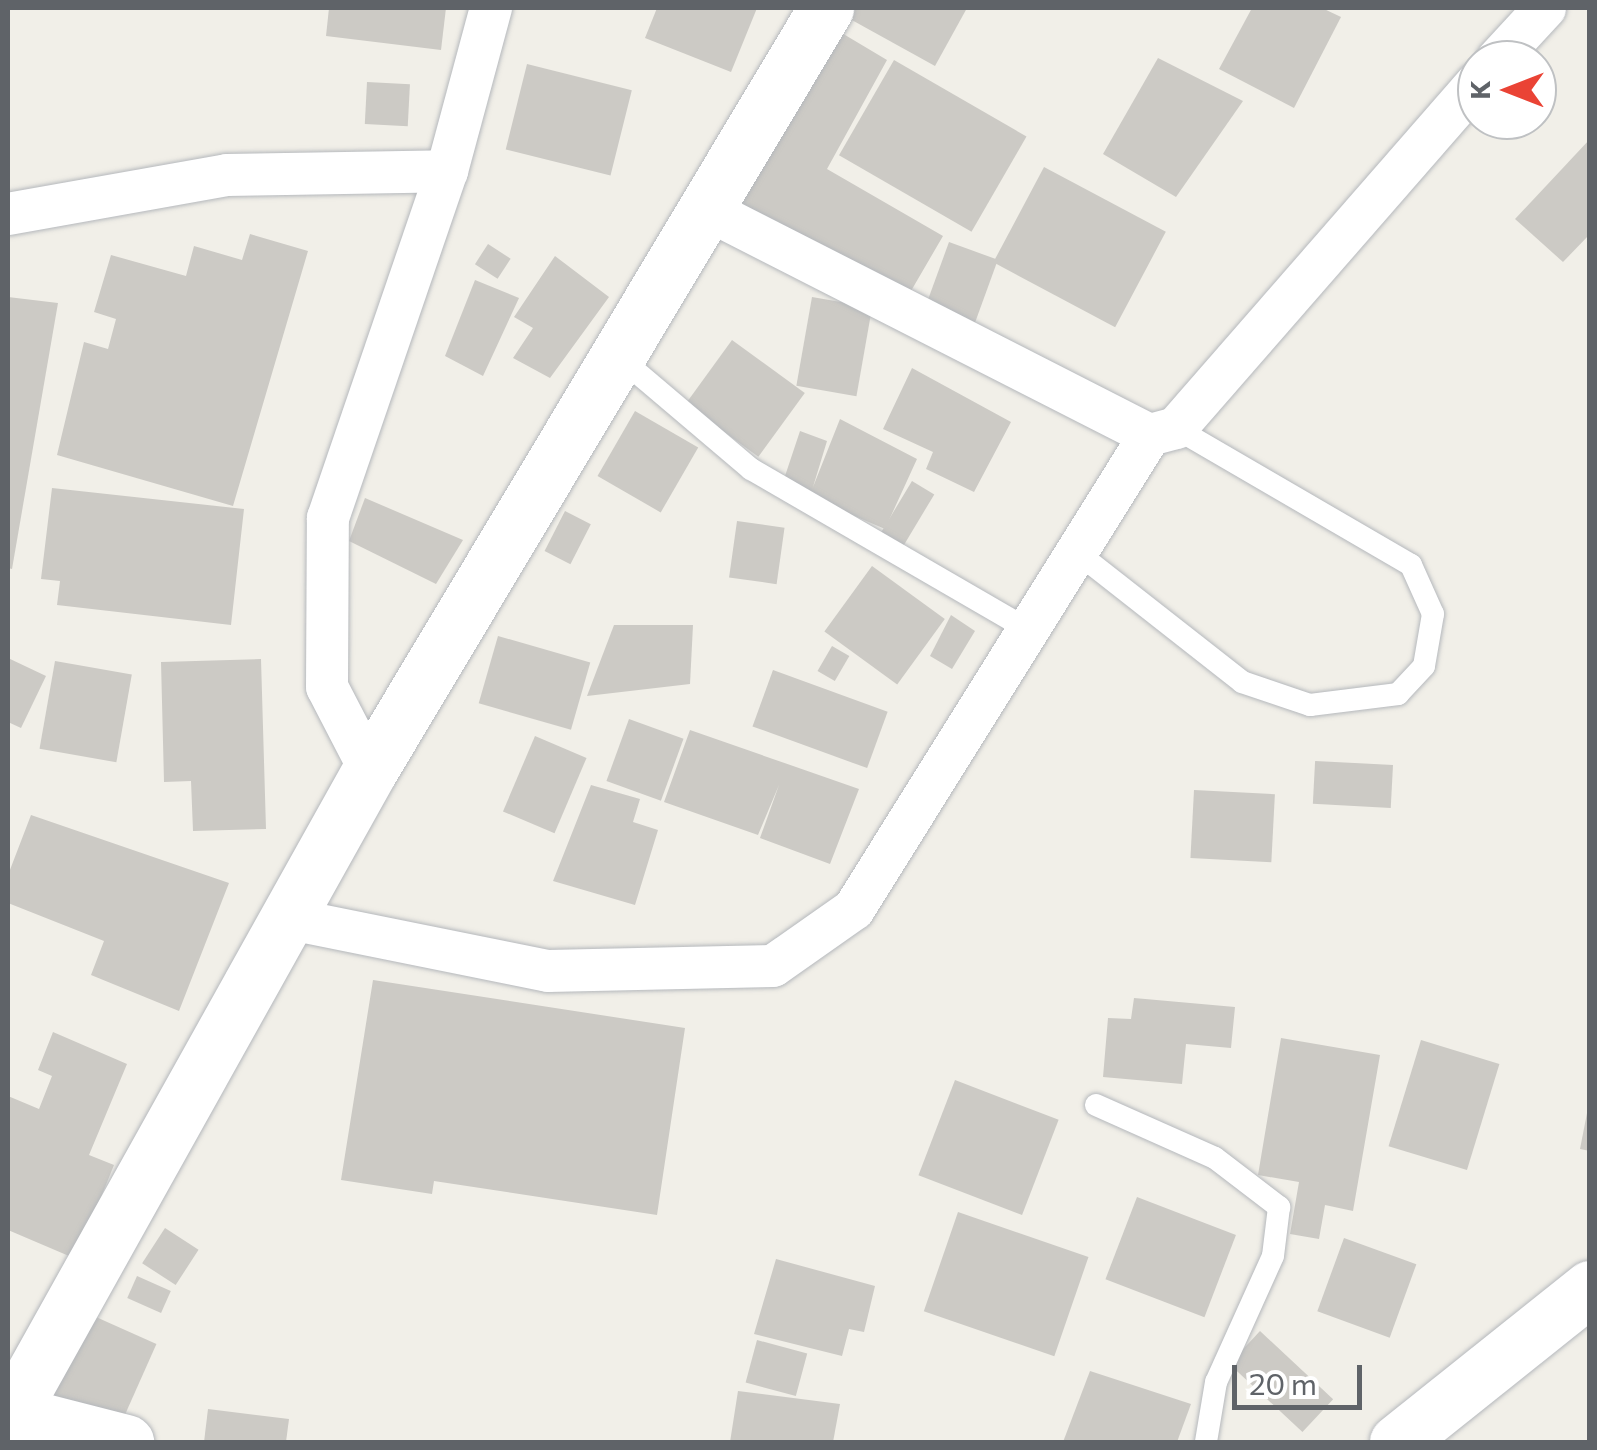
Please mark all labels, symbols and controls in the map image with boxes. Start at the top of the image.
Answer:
north arrow [1457,40,1557,140]
text: K [1462,80,1496,100]
scale bar [1237,1345,1367,1407]
text: 20 m [1249,1364,1317,1401]

